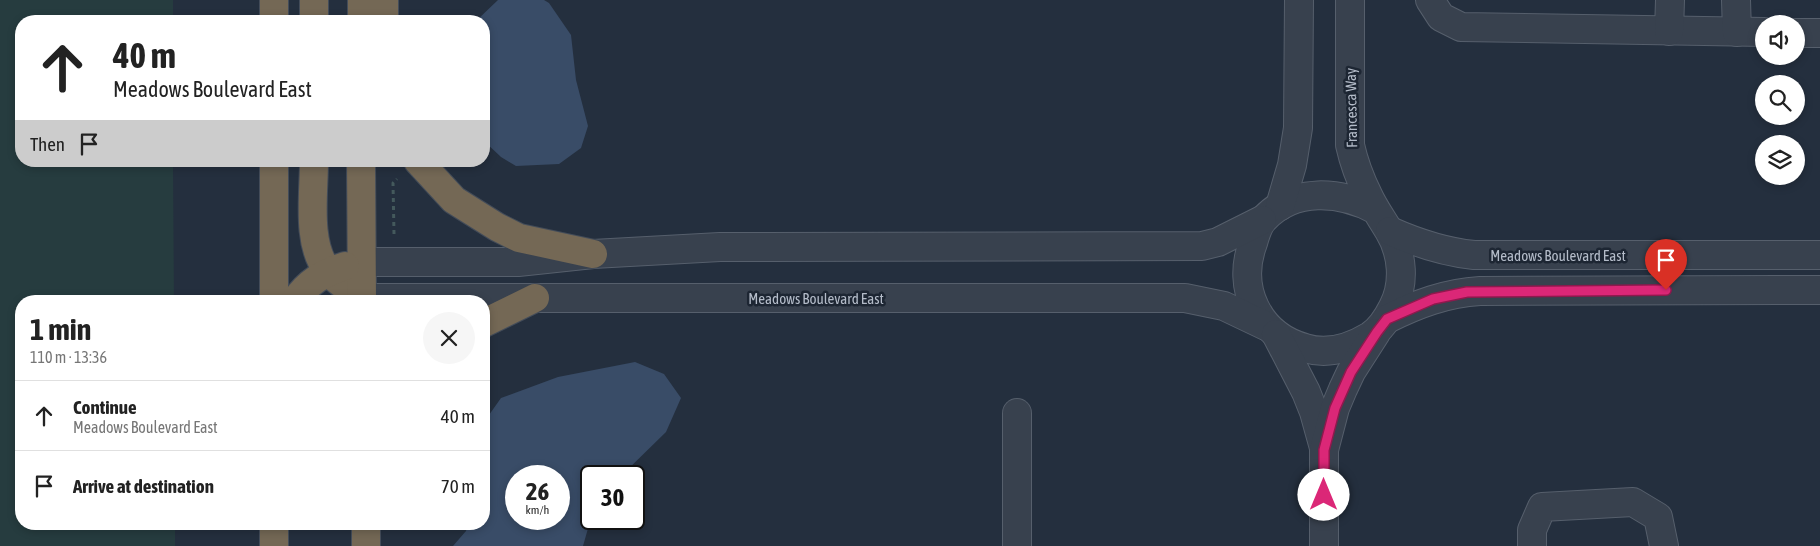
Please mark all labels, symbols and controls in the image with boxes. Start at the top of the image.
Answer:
map controls [1755,15,1805,185]
button: sound [1755,15,1805,65]
icon: ahead [30,35,95,100]
text: 40 m [113,35,176,75]
street label: Francesca Way [1342,68,1360,148]
button: search [1755,75,1805,125]
text: Meadows Boulevard East [113,76,312,102]
icon: arrive [75,130,103,158]
text: Then [30,133,65,155]
button: layers [1755,135,1805,185]
pin [1645,239,1687,290]
icon: arrive [1652,246,1680,274]
street label: Meadows Boulevard East [1490,247,1626,264]
street label: Meadows Boulevard East [748,290,884,307]
text: 1 min [30,312,91,346]
button: close [423,312,475,364]
text: 110 m · 13:36 [30,348,107,366]
text: Continue [73,396,137,418]
icon: ahead [30,402,58,430]
text: 40 m [441,405,475,427]
text: Meadows Boulevard East [73,418,218,436]
speed limit sign: 30 [580,465,645,530]
position arrow [1297,468,1349,520]
icon: arrive [30,472,58,500]
text: Arrive at destination [73,475,214,497]
text: 70 m [441,475,475,497]
text: 26 [526,477,549,505]
text: km/h [526,503,549,517]

